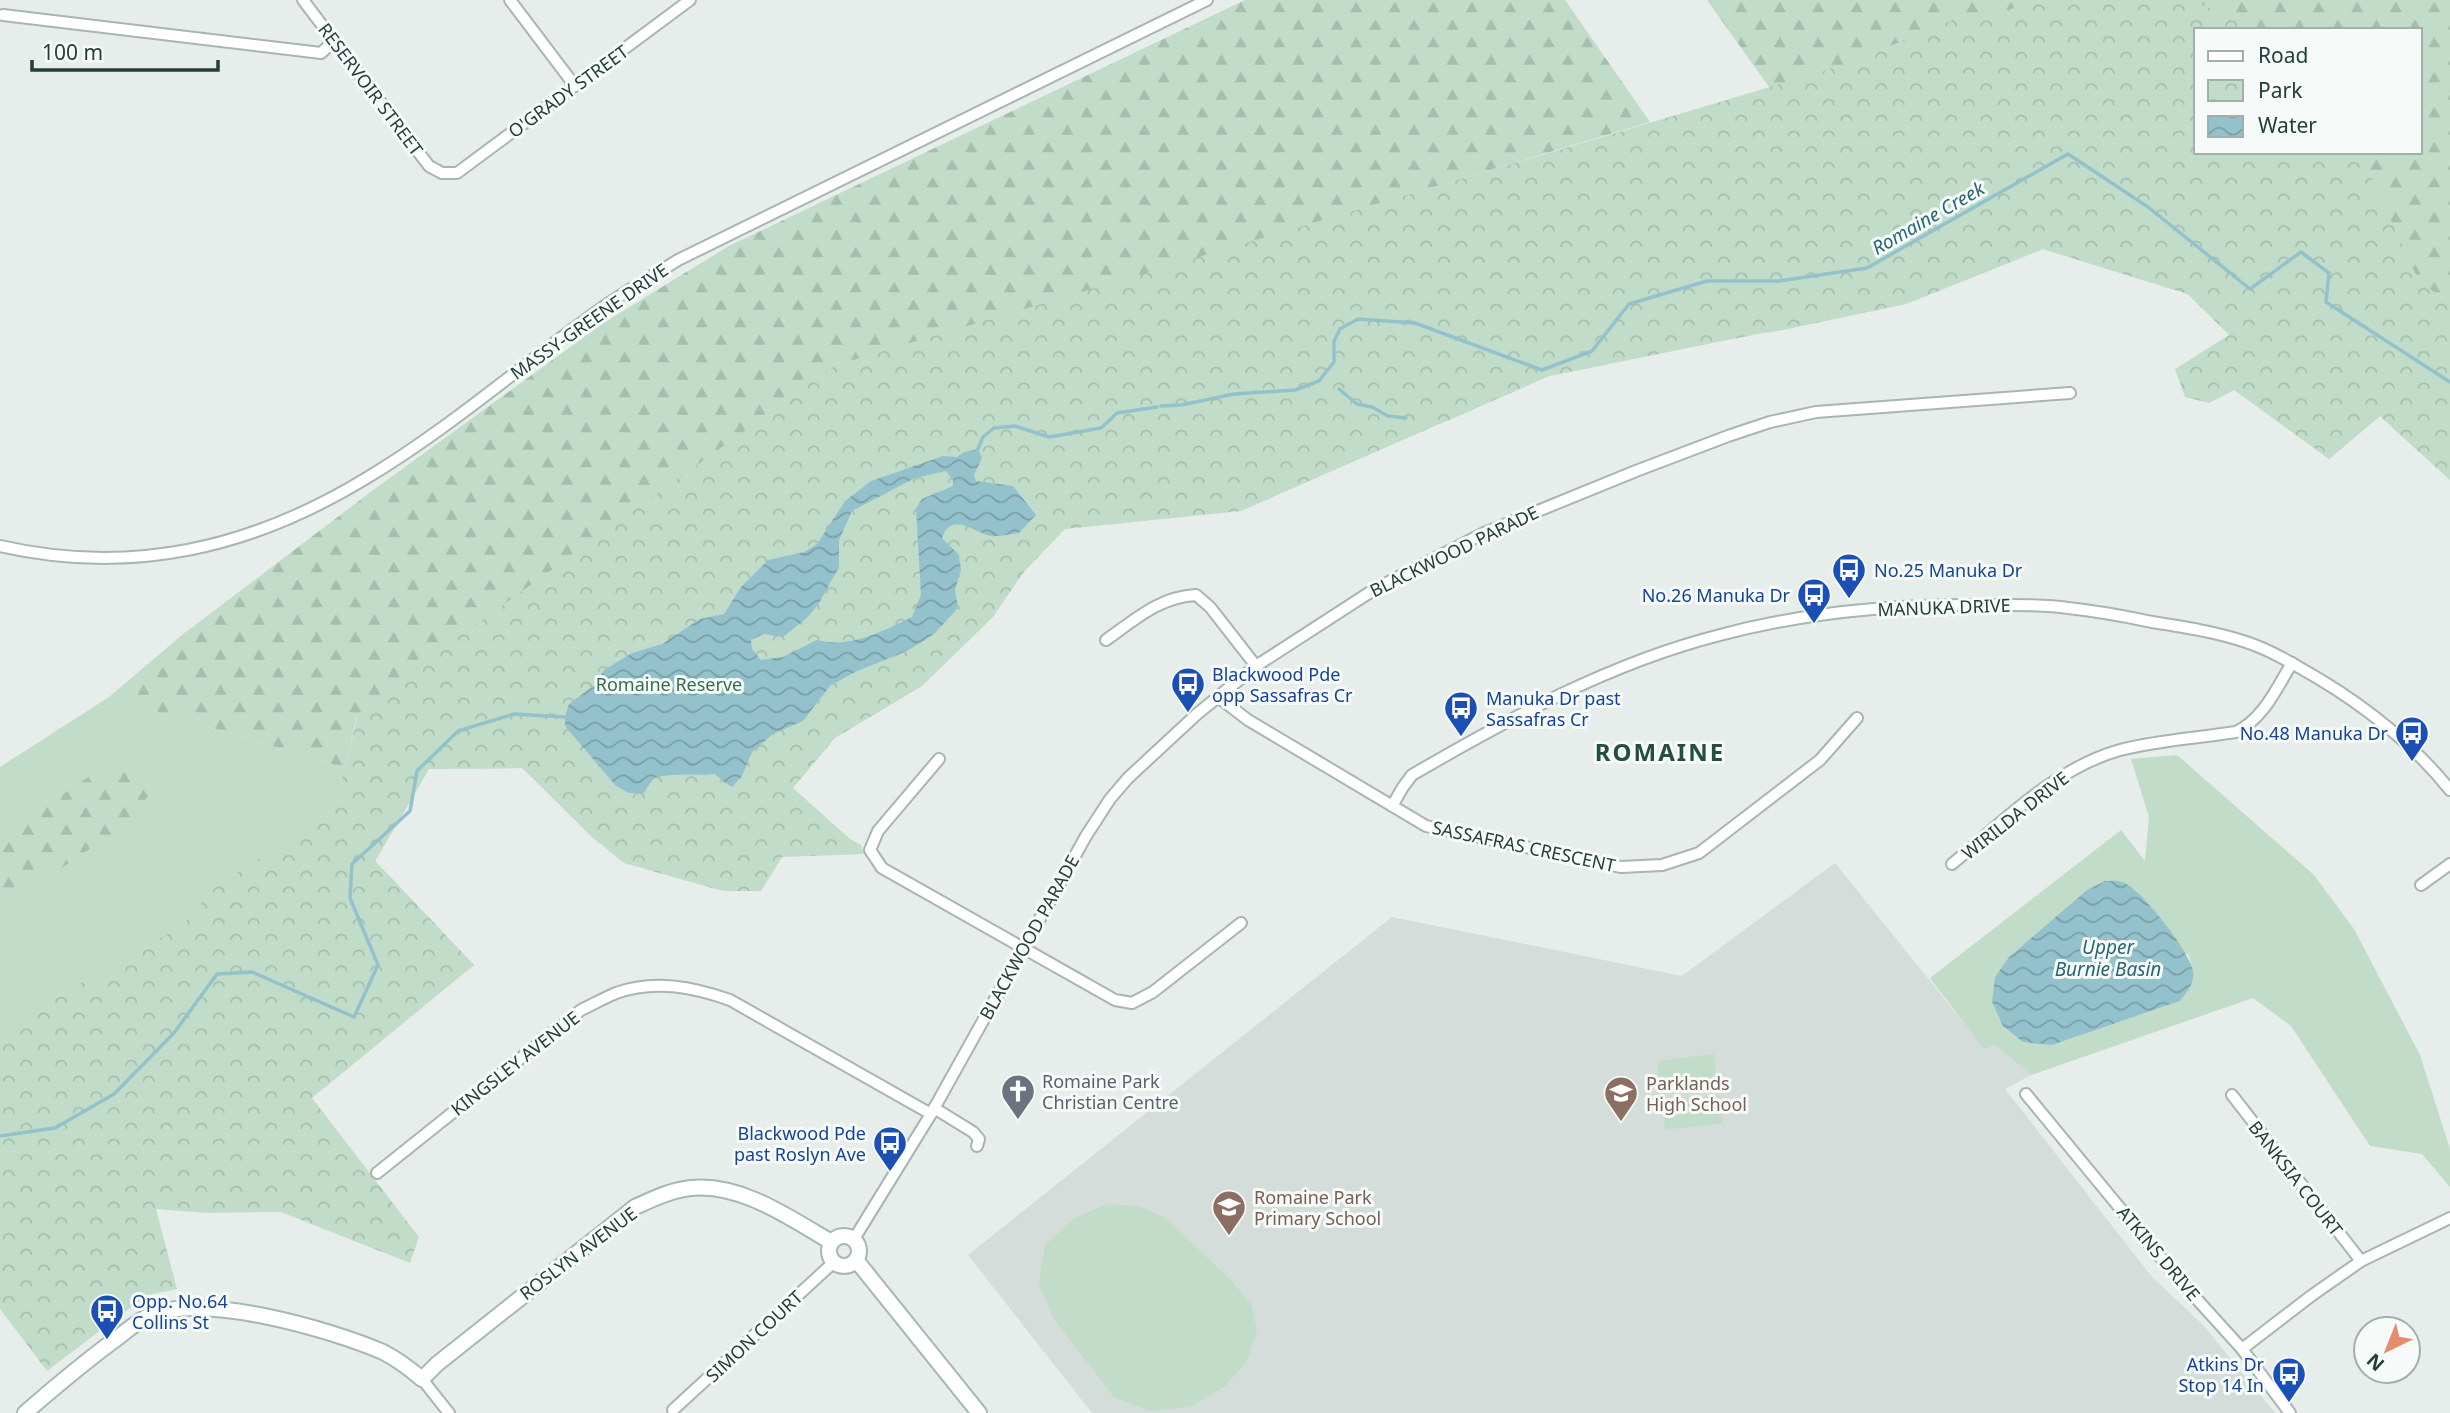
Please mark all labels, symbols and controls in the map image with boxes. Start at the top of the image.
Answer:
street label: RESERVOIR STREET [313,18,429,160]
scale bar [32,28,217,72]
legend [2194,28,2422,154]
text: 100 m [42,38,103,66]
street label: O'GRADY STREET [503,39,633,143]
text: Road [2258,41,2308,69]
text: Park [2258,76,2303,104]
text: Water [2258,111,2317,139]
water label: Romaine Creek [1867,175,1990,261]
street label: MASSY-GREENE DRIVE [505,257,673,385]
street label: BLACKWOOD PARADE [1366,500,1542,602]
bus stop icon: No.25 Manuka Dr [1830,551,1868,600]
place label: No.25 Manuka Dr [1874,558,2023,582]
bus stop icon: No.26 Manuka Dr [1795,576,1833,625]
place label: No.26 Manuka Dr [1642,583,1791,607]
street label: MANUKA DRIVE [1877,593,2011,621]
place label: Blackwood Pde opp Sassafras Cr [1212,662,1353,707]
bus stop icon: Blackwood Pde opp Sassafras Cr [1169,665,1207,714]
park label: Romaine Reserve [596,672,742,696]
place label: Manuka Dr past Sassafras Cr [1486,686,1621,731]
bus stop icon: Manuka Dr past Sassafras Cr [1442,689,1480,738]
bus stop icon: No.48 Manuka Dr [2393,714,2431,763]
place label: No.48 Manuka Dr [2240,721,2389,745]
district label: ROMAINE [1595,735,1725,768]
street label: WIRILDA DRIVE [1956,766,2074,864]
street label: SASSAFRAS CRESCENT [1430,815,1618,877]
street label: BLACKWOOD PARADE [974,850,1084,1024]
water label: Upper Burnie Basin [2055,934,2161,982]
street label: KINGSLEY AVENUE [446,1005,584,1121]
place label: Romaine Park Christian Centre [1042,1069,1179,1114]
place label: Parklands High School [1646,1071,1747,1116]
church icon: Romaine Park Christian Centre [999,1072,1037,1121]
school or university icon: Parklands High School [1602,1074,1640,1123]
street label: BANKSIA COURT [2244,1116,2348,1240]
place label: Blackwood Pde past Roslyn Ave [734,1121,866,1166]
bus stop icon: Blackwood Pde past Roslyn Ave [871,1124,909,1173]
place label: Romaine Park Primary School [1254,1185,1381,1230]
school or university icon: Romaine Park Primary School [1210,1188,1248,1237]
street label: ATKINS DRIVE [2112,1200,2206,1306]
street label: ROSLYN AVENUE [514,1201,642,1305]
street label: SIMON COURT [700,1285,808,1387]
place label: Opp. No.64 Collins St [132,1289,228,1334]
bus stop icon: Opp. No.64 Collins St [88,1292,126,1341]
north arrow [2352,1315,2422,1385]
text: N [2361,1348,2390,1377]
place label: Atkins Dr Stop 14 In [2178,1352,2265,1397]
bus stop icon: Atkins Dr Stop 14 In [2270,1355,2308,1404]

